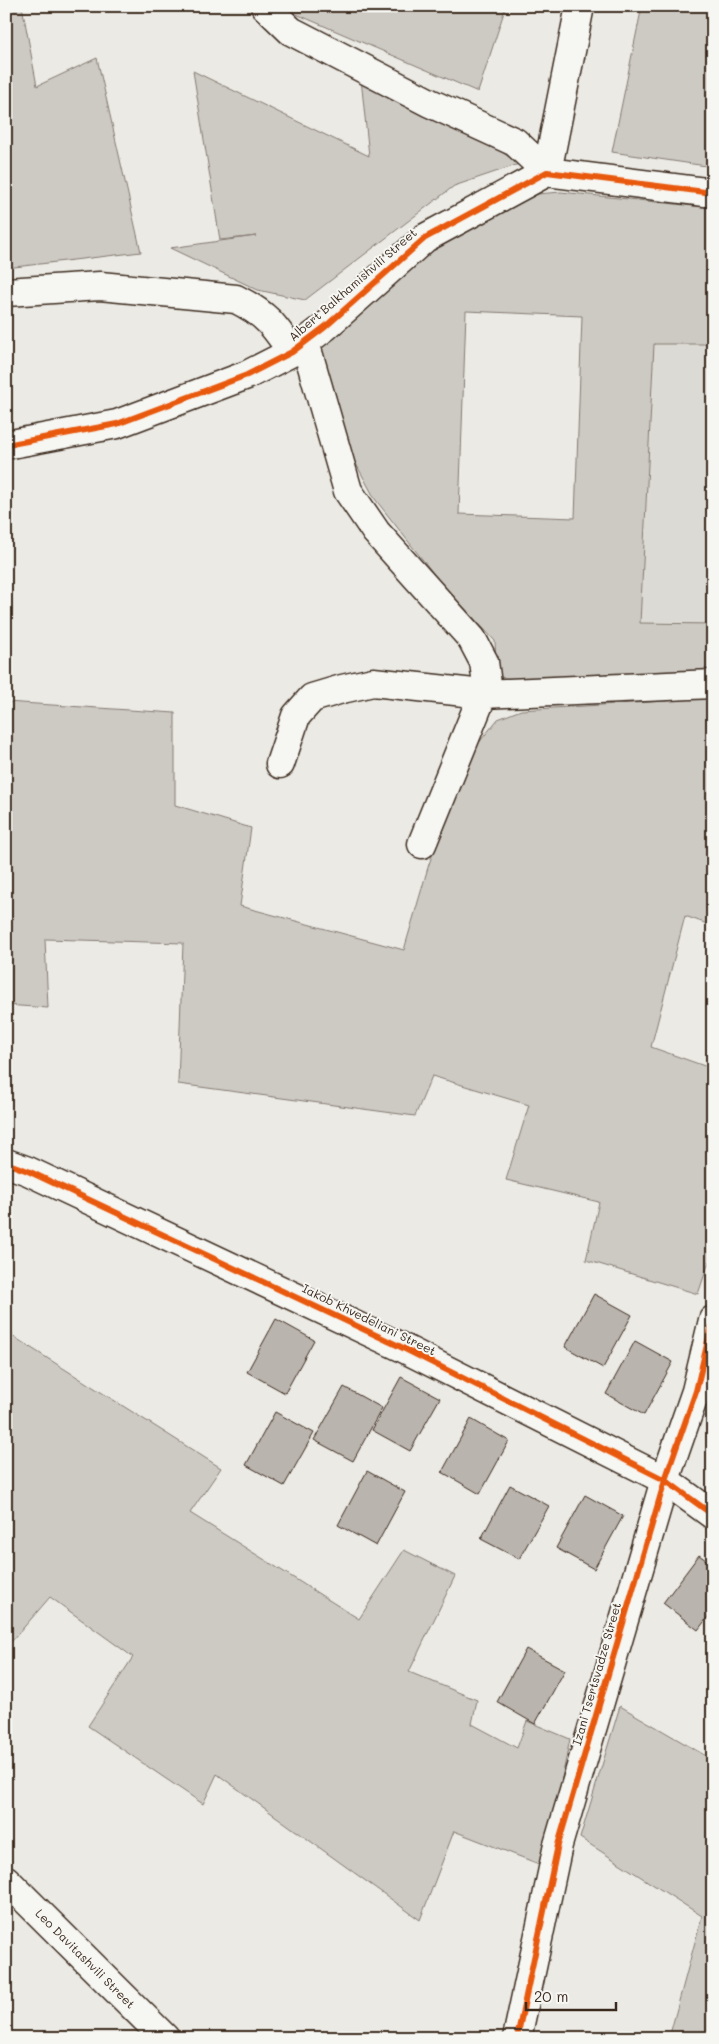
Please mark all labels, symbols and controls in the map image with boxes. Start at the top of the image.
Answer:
street label: Albert Balkhamishvili Street [285,224,420,344]
street label: Iakob Khvedeliani Street [300,1280,439,1359]
street label: Izani Tsertsvadze Street [568,1600,624,1747]
street label: Leo Davitashvili Street [32,1905,139,2012]
scale bar [526,1979,616,2011]
text: 20 m [534,1986,568,2006]

